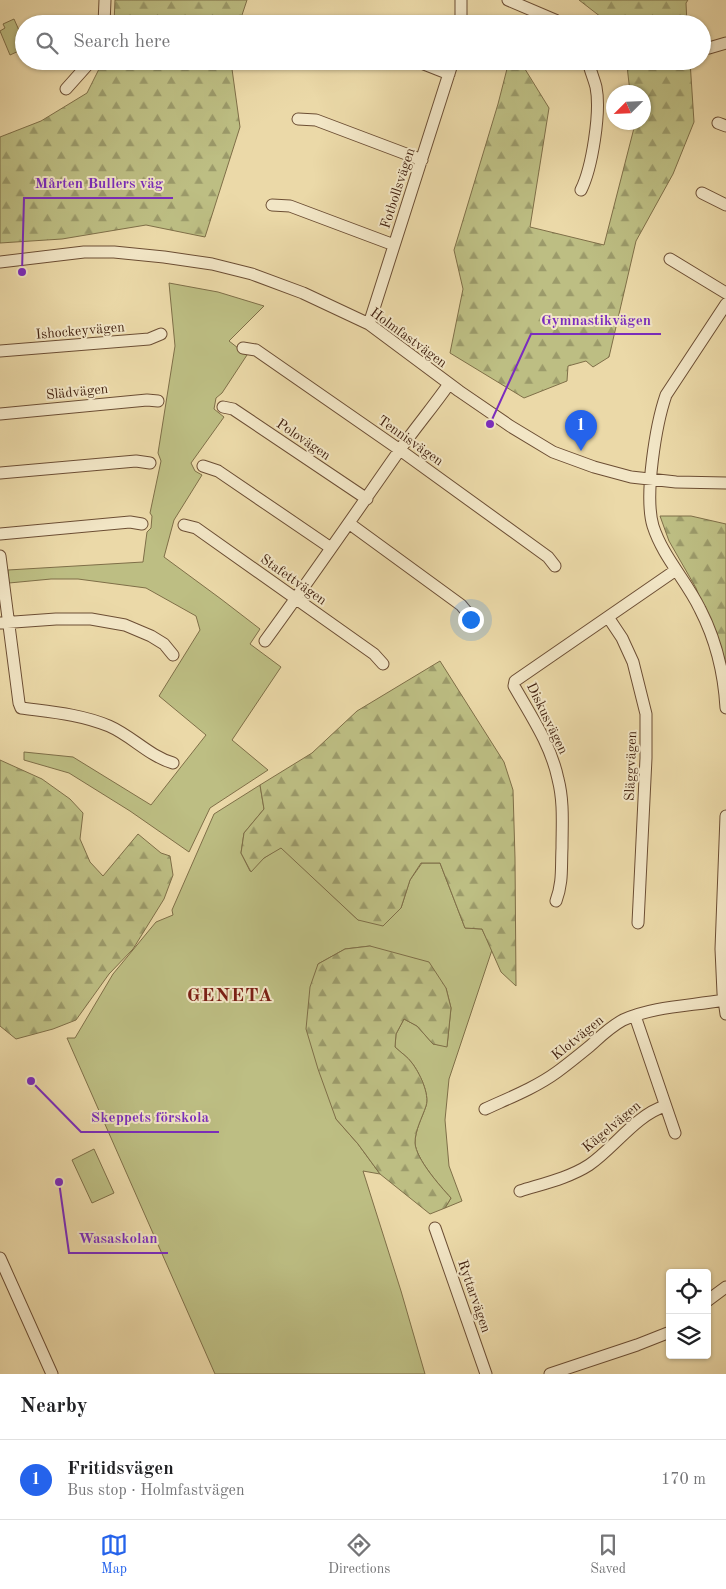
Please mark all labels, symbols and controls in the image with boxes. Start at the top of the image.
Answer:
search box [15,15,711,70]
icon: search [33,29,61,57]
text: Search here [73,33,170,52]
north arrow [606,85,651,130]
street label: Fotbollsvägen [378,146,418,230]
callout: Mårten Bullers väg [24,168,173,198]
text: Mårten Bullers väg [35,177,164,192]
callout: Gymnastikvägen [531,304,661,334]
street label: Holmfastvägen [367,305,450,371]
text: Gymnastikvägen [541,314,651,329]
street label: Ishockeyvägen [35,320,126,342]
street label: Slädvägen [45,382,109,402]
pin: 1 [565,410,597,451]
street label: Tennisvägen [375,413,446,469]
street label: Polovägen [274,417,333,463]
street label: Stafettvägen [258,552,329,608]
your location [458,607,484,633]
street label: Diskusvägen [524,681,571,757]
street label: Släggvägen [623,730,639,801]
district label: GENETA [187,987,273,1006]
street label: Klotvägen [549,1013,607,1063]
street label: Kägelvägen [580,1098,644,1155]
callout: Skeppets förskola [81,1102,219,1132]
text: Skeppets förskola [91,1111,210,1126]
callout: Wasaskolan [69,1223,168,1253]
text: Wasaskolan [78,1232,158,1247]
street label: Ryttarvägen [455,1258,493,1335]
map controls [666,1269,711,1359]
button: locate [666,1269,711,1314]
button: layers [666,1314,711,1359]
text: Nearby [20,1396,88,1417]
text: Fritidsvägen [67,1460,174,1479]
text: 1 [31,1472,41,1488]
text: 170 m [661,1472,706,1488]
text: Bus stop · Holmfastvägen [67,1483,245,1499]
tab: Map [100,1531,128,1578]
tab: Directions [328,1531,390,1578]
tab: Saved [590,1531,626,1578]

